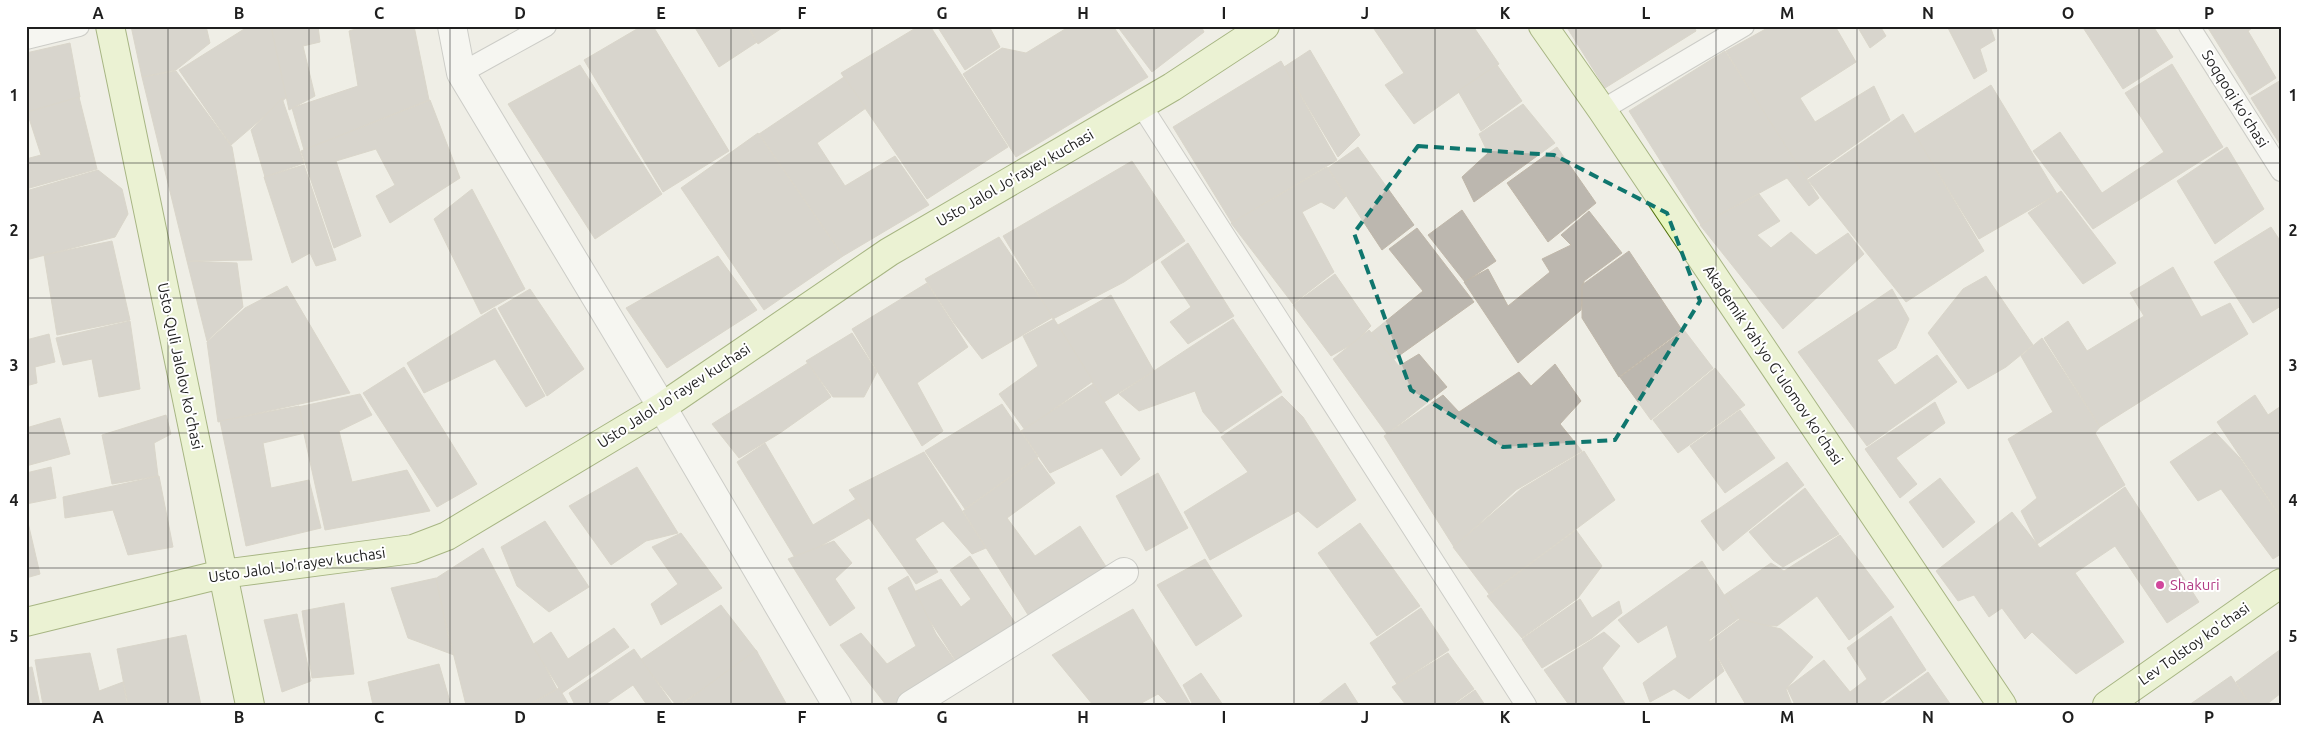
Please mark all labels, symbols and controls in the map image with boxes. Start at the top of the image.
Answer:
text: A [92,4,104,22]
text: B [234,4,244,22]
text: C [374,4,384,22]
text: D [514,4,526,22]
text: E [656,4,666,22]
text: F [798,4,807,22]
text: G [936,4,948,22]
text: H [1077,4,1089,22]
text: I [1222,4,1226,22]
text: J [1361,4,1369,22]
text: K [1500,4,1511,22]
text: L [1642,4,1651,22]
text: M [1780,4,1794,22]
text: N [1922,4,1934,22]
text: O [2062,4,2074,22]
text: P [2204,4,2214,22]
street label: Soqqoqi ko'chasi [2199,47,2272,151]
text: 1 [9,86,19,104]
text: 1 [2288,86,2298,104]
street label: Usto Jalol Jo'rayev kuchasi [933,126,1096,230]
text: 2 [9,221,19,239]
text: 2 [2288,221,2298,239]
street label: Akademik Yah'yo G'ulomov ko'chasi [1700,262,1847,468]
street label: Usto Quli Jalolov ko'chasi [154,281,206,451]
street label: Usto Jalol Jo'rayev kuchasi [594,340,753,451]
text: 3 [9,356,19,374]
text: 3 [2288,356,2298,374]
text: 4 [9,491,19,509]
text: 4 [2288,491,2298,509]
street label: Usto Jalol Jo'rayev kuchasi [207,544,387,585]
place label: Shakuri [2170,576,2220,593]
marker: Shakuri [2154,579,2166,591]
street label: Lev Tolstoy ko'chasi [2135,599,2252,688]
text: 5 [9,627,19,645]
text: 5 [2288,627,2298,645]
text: A [92,708,104,726]
text: B [234,708,244,726]
text: C [374,708,384,726]
text: D [514,708,526,726]
text: E [656,708,666,726]
text: F [798,708,807,726]
text: G [936,708,948,726]
text: H [1077,708,1089,726]
text: I [1222,708,1226,726]
text: J [1361,708,1369,726]
text: K [1500,708,1511,726]
text: L [1642,708,1651,726]
text: M [1780,708,1794,726]
text: N [1922,708,1934,726]
text: O [2062,708,2074,726]
text: P [2204,708,2214,726]

